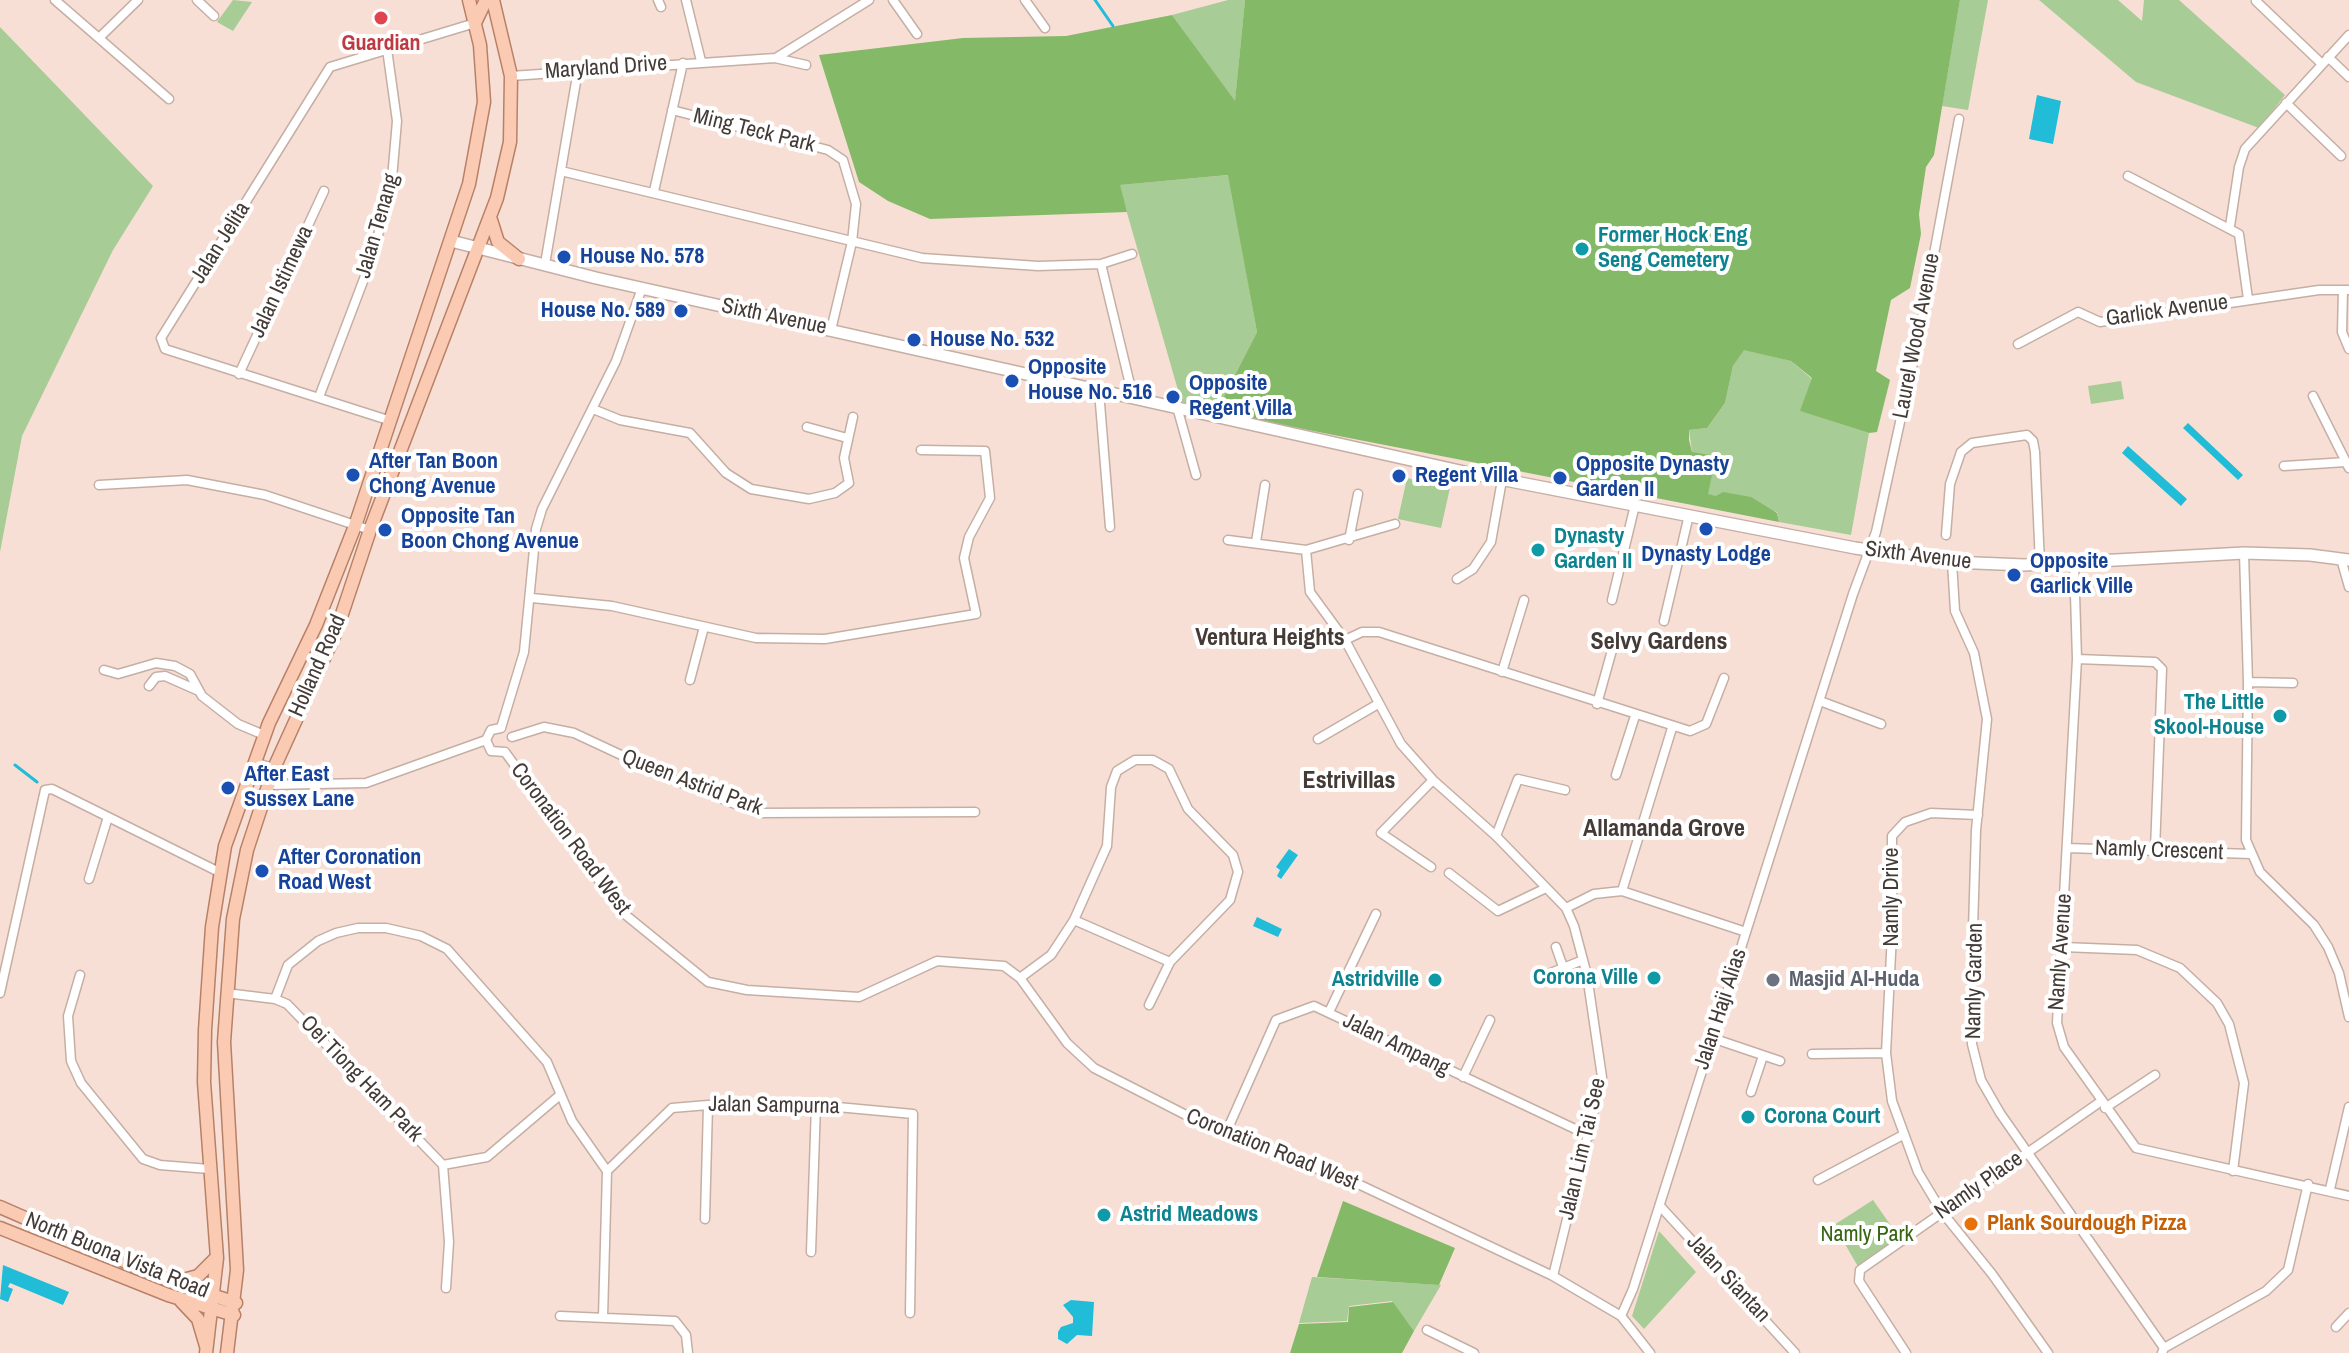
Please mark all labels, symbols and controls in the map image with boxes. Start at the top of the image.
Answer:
marker: Guardian [372,9,390,27]
place label: Guardian [341,31,421,57]
street label: Maryland Drive [544,51,668,85]
street label: Ming Teck Park [690,103,818,159]
street label: Jalan Tenang [351,171,405,281]
street label: Jalan Jelita [186,197,256,289]
street label: Jalan Istimewa [245,222,319,342]
place label: Former Hock Eng Seng Cemetery [1598,223,1747,274]
marker: Former Hock Eng Seng Cemetery [1573,240,1591,258]
place label: House No. 578 [580,244,704,270]
marker: House No. 578 [555,248,573,266]
street label: Laurel Wood Avenue [1888,251,1946,421]
street label: Garlick Avenue [2104,289,2230,333]
street label: Sixth Avenue [719,293,829,341]
place label: House No. 589 [541,298,665,324]
marker: House No. 589 [672,302,690,320]
place label: House No. 532 [930,327,1054,353]
marker: House No. 532 [905,331,923,349]
place label: Opposite House No. 516 [1028,355,1152,406]
place label: Opposite Regent Villa [1189,371,1292,422]
marker: Opposite House No. 516 [1003,372,1021,390]
marker: Opposite Regent Villa [1164,388,1182,406]
place label: After Tan Boon Chong Avenue [369,449,498,500]
place label: Opposite Dynasty Garden II [1576,452,1729,504]
place label: Regent Villa [1415,463,1518,489]
marker: After Tan Boon Chong Avenue [344,466,362,484]
marker: Regent Villa [1390,467,1408,485]
marker: Opposite Dynasty Garden II [1551,469,1569,487]
place label: Opposite Tan Boon Chong Avenue [401,504,579,556]
marker: Dynasty Lodge [1697,520,1715,538]
marker: Opposite Tan Boon Chong Avenue [376,521,394,539]
place label: Dynasty Garden II [1554,524,1632,576]
street label: Sixth Avenue [1863,536,1973,576]
marker: Dynasty Garden II [1529,541,1547,559]
place label: Dynasty Lodge [1641,542,1771,568]
place label: Opposite Garlick Ville [2030,549,2133,600]
marker: Opposite Garlick Ville [2005,566,2023,584]
street label: Holland Road [284,611,352,721]
district label: Ventura Heights [1195,625,1345,653]
district label: Selvy Gardens [1591,629,1727,657]
place label: The Little Skool-House [2154,690,2264,742]
marker: The Little Skool-House [2271,707,2289,725]
street label: Queen Astrid Park [618,744,766,822]
street label: Coronation Road West [504,758,636,920]
place label: After East Sussex Lane [244,762,354,814]
district label: Estrivillas [1303,768,1395,796]
marker: After East Sussex Lane [219,779,237,797]
district label: Allamanda Grove [1583,816,1745,844]
street label: Namly Crescent [2094,836,2224,866]
place label: After Coronation Road West [278,845,421,896]
street label: Namly Drive [1879,847,1905,947]
marker: After Coronation Road West [253,862,271,880]
street label: Namly Avenue [2044,893,2078,1011]
street label: Namly Garden [1961,923,1989,1039]
street label: Jalan Haji Alias [1689,945,1753,1073]
place label: Corona Ville [1533,965,1638,991]
place label: Astridville [1332,967,1419,993]
place label: Masjid Al-Huda [1789,967,1919,993]
marker: Corona Ville [1645,969,1663,987]
marker: Astridville [1426,971,1444,989]
marker: Masjid Al-Huda [1764,971,1782,989]
street label: Jalan Ampang [1338,1008,1454,1082]
street label: Oei Tiong Ham Park [294,1010,428,1148]
street label: Jalan Lim Tai See [1554,1076,1612,1222]
street label: Jalan Sampurna [708,1092,840,1120]
street label: Coronation Road West [1182,1103,1362,1197]
place label: Corona Court [1764,1104,1880,1130]
marker: Corona Court [1739,1108,1757,1126]
street label: Namly Place [1930,1146,2028,1226]
place label: Astrid Meadows [1120,1202,1258,1228]
marker: Astrid Meadows [1095,1206,1113,1224]
street label: North Buona Vista Road [22,1207,212,1305]
place label: Plank Sourdough Pizza [1987,1211,2186,1237]
marker: Plank Sourdough Pizza [1962,1215,1980,1233]
park label: Namly Park [1820,1222,1914,1248]
street label: Jalan Siantan [1681,1230,1775,1328]

